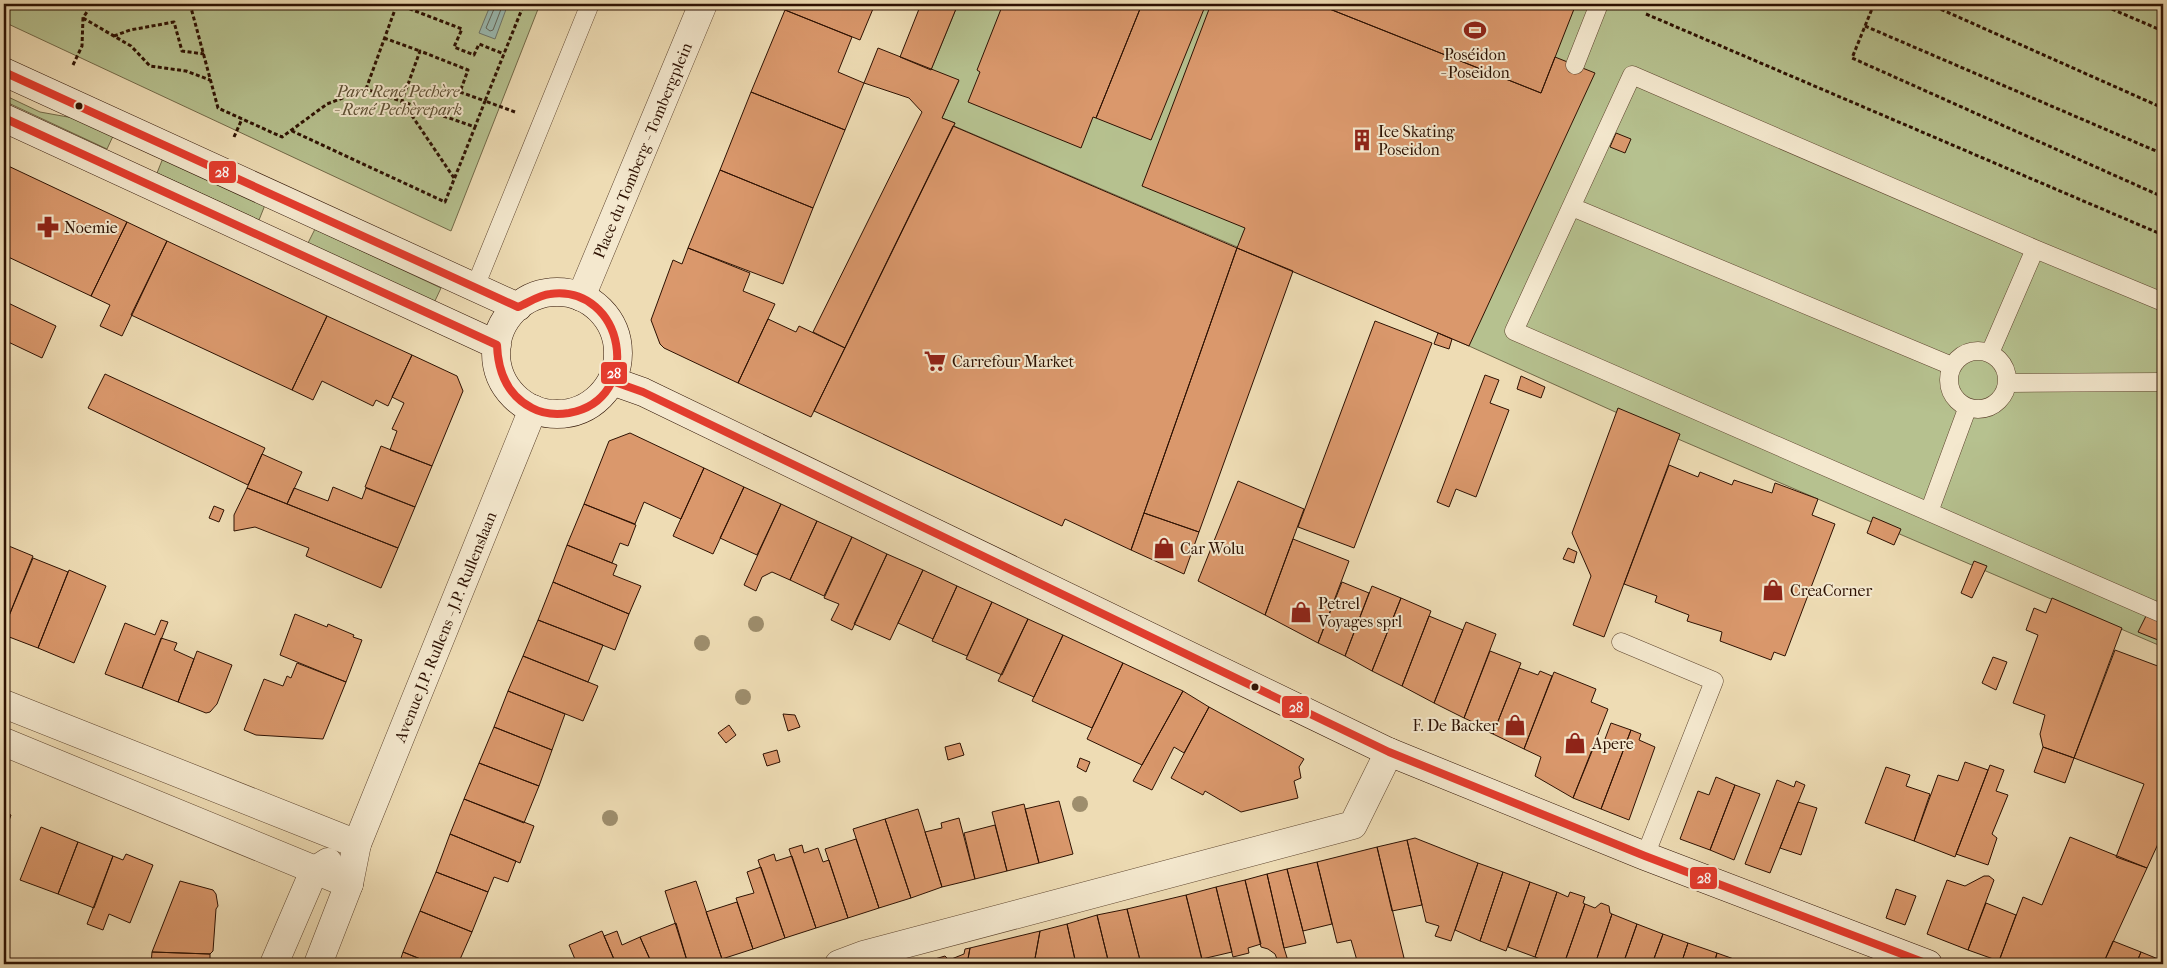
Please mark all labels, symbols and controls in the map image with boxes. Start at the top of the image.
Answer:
sports icon: Poséidon - Poseidon [1462,17,1488,43]
street label: Place du Tomberg - Tombergplein [589,39,696,261]
place label: Poséidon - Poseidon [1440,45,1510,82]
park label: Parc René Pechère - René Pechèrepark [334,82,462,119]
unlabelled marker [74,101,84,111]
place label: Ice Skating Poseidon [1378,122,1455,159]
building icon: Ice Skating Poseidon [1349,127,1375,153]
line badge: 28 [208,160,237,184]
text: 28 [215,164,229,181]
pharmacy icon: Noemie [35,214,61,240]
place label: Noemie [64,218,118,237]
supermarket icon: Carrefour Market [922,348,948,374]
place label: Carrefour Market [952,352,1074,371]
line badge: 28 [600,361,628,385]
text: 28 [607,365,621,382]
street label: Avenue J.P. Rullens - J.P. Rullenslaan [389,508,500,746]
shop icon: Car Wolu [1151,535,1177,561]
place label: Car Wolu [1180,539,1244,558]
shop icon: CreaCorner [1760,577,1786,603]
place label: CreaCorner [1790,581,1872,600]
place label: Petrel Voyages sprl [1317,594,1403,631]
shop icon: Petrel Voyages sprl [1288,599,1314,625]
unlabelled marker [1250,682,1260,692]
line badge: 28 [1281,695,1310,719]
text: 28 [1289,699,1303,716]
shop icon: F. De Backer [1502,712,1528,738]
place label: F. De Backer [1413,716,1498,735]
shop icon: Apere [1562,730,1588,756]
place label: Apere [1591,734,1634,753]
line badge: 28 [1689,866,1718,890]
text: 28 [1697,870,1711,887]

